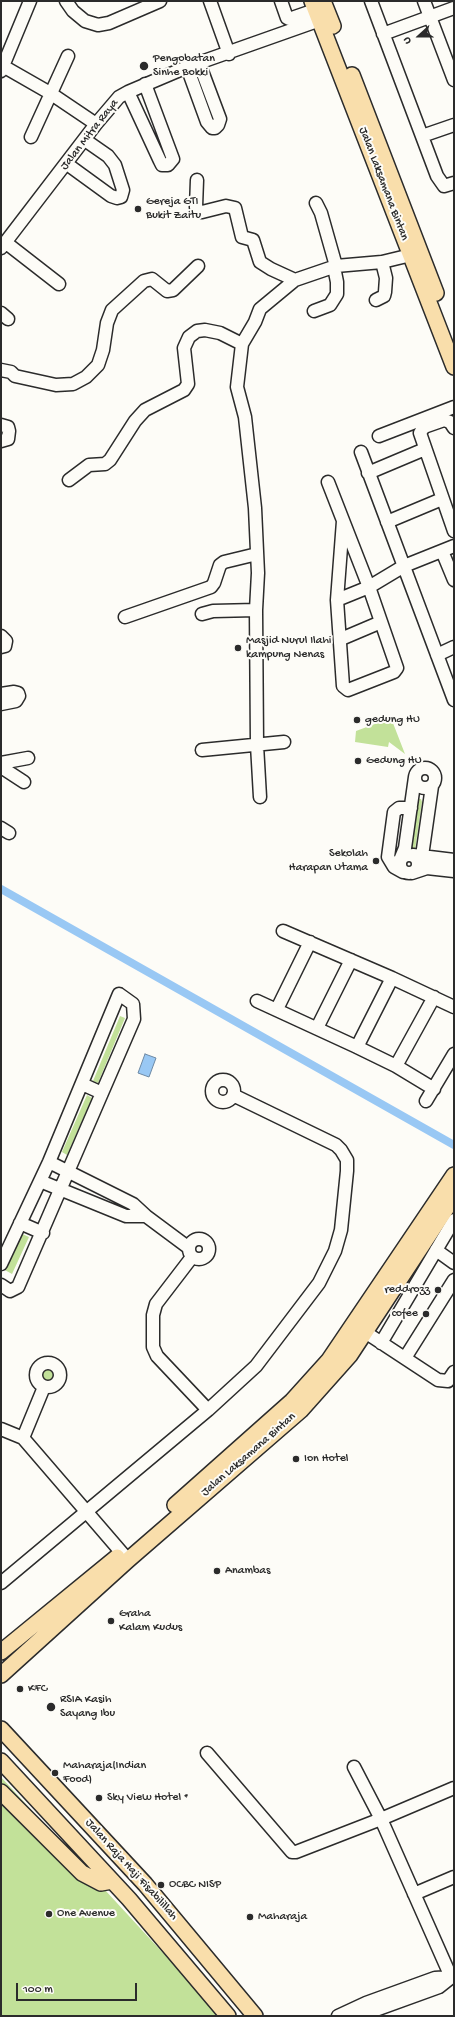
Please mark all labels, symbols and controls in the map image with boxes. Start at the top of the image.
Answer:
north arrow [399,16,439,56]
text: U [401,35,415,45]
place label: Pengobatan Sinhe Bokki [153,52,215,80]
marker: Pengobatan Sinhe Bokki [138,60,150,72]
street label: Jalan Mitra Raya [58,97,122,173]
street label: Jalan Laksamana Bintan [355,125,411,243]
place label: Gereja GTI Bukit Zaitu [146,195,201,223]
marker: Gereja GTI Bukit Zaitu [133,204,143,214]
place label: Masjid Nurul Ilahi kampung Nenas [246,634,331,662]
marker: Masjid Nurul Ilahi kampung Nenas [233,643,243,653]
place label: gedung HU [365,713,420,727]
marker: gedung HU [352,715,362,725]
place label: Gedung HU [366,754,422,768]
marker: Gedung HU [353,756,363,766]
place label: Sekolah Harapan Utama [289,847,368,875]
marker: Sekolah Harapan Utama [371,856,381,866]
place label: reddrozz [384,1283,430,1297]
marker: reddrozz [433,1285,443,1295]
place label: cofee [392,1307,418,1321]
marker: cofee [421,1309,431,1319]
street label: Jalan Laksamana Bintan [199,1410,299,1500]
place label: Ion Hotel [304,1452,348,1466]
marker: Ion Hotel [291,1454,301,1464]
place label: Anambas [225,1564,270,1578]
marker: Anambas [212,1566,222,1576]
place label: Graha Kalam Kudus [119,1607,182,1635]
marker: Graha Kalam Kudus [106,1616,116,1626]
place label: KFC [28,1682,47,1696]
marker: KFC [15,1684,25,1694]
place label: RSIA Kasih Sayang Ibu [60,1693,115,1721]
marker: RSIA Kasih Sayang Ibu [45,1701,57,1713]
place label: Maharaja(Indian Food) [63,1759,146,1787]
marker: Maharaja(Indian Food) [50,1768,60,1778]
place label: Sky View Hotel * [107,1791,188,1805]
marker: Sky View Hotel * [94,1793,104,1803]
street label: Jalan Raja Haji Fisabilillah [82,1816,180,1924]
place label: OCBC NISP [169,1878,221,1892]
marker: OCBC NISP [156,1880,166,1890]
place label: One Avenue [57,1907,115,1921]
marker: One Avenue [44,1909,54,1919]
place label: Maharaja [258,1910,307,1924]
marker: Maharaja [245,1912,255,1922]
scale bar [18,1975,139,2001]
text: 100 m [23,1983,53,1997]

